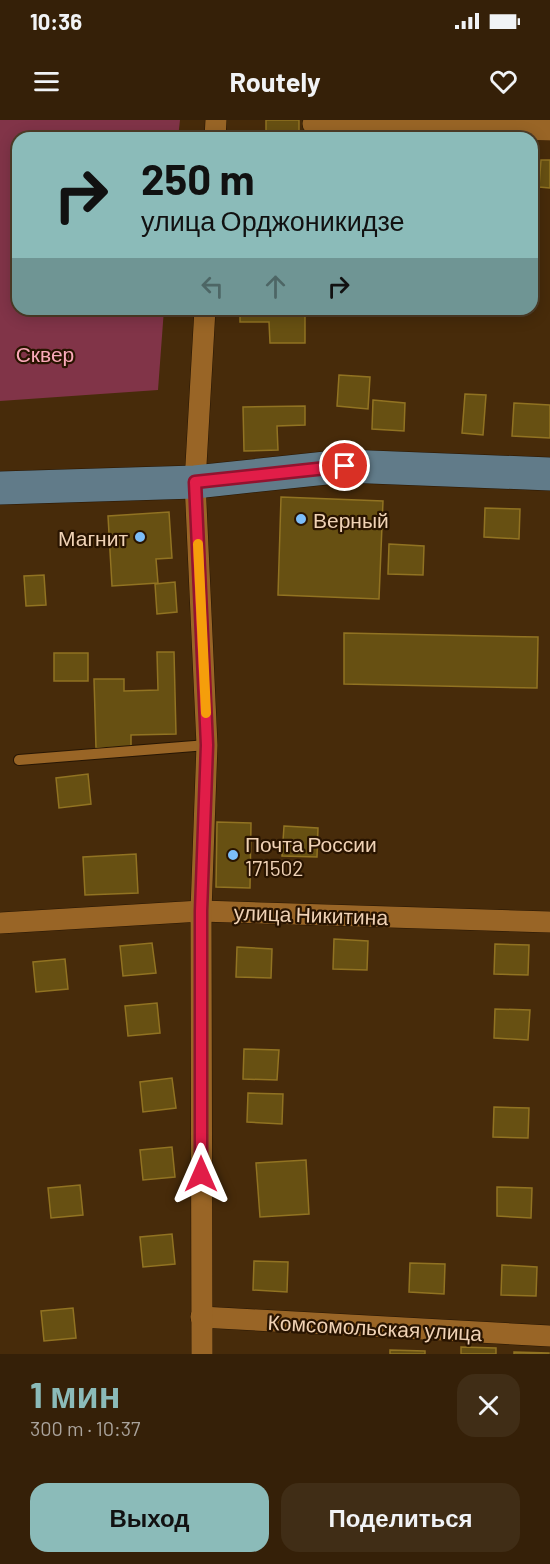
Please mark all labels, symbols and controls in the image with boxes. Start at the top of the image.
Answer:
text: 10:36 [30,8,82,34]
icon: menu [30,65,63,98]
text: Routely [229,65,321,97]
icon: heart [487,65,520,98]
text: 250 m [141,153,255,203]
icon: right [42,156,120,234]
text: улица Орджоникидзе [141,204,405,236]
icon: left [196,270,229,303]
icon: ahead [259,270,292,303]
icon: right [322,270,355,303]
park label: Сквер [16,341,74,366]
pin [319,440,370,491]
icon: arrive [328,449,361,482]
place label: Верный [313,507,389,532]
marker: Верный [294,512,308,526]
place label: Магнит [58,525,128,550]
marker: Магнит [133,530,147,544]
place label: Почта России 171502 [245,831,377,880]
marker: Почта России 171502 [226,848,240,862]
street label: улица Никитина [233,899,389,929]
position arrow [169,1142,233,1206]
street label: Комсомольская улица [267,1309,483,1345]
text: 1 мин [30,1372,120,1415]
button: close [457,1374,520,1437]
text: 300 m · 10:37 [30,1416,140,1440]
button: Выход [30,1483,269,1552]
button: Поделиться [281,1483,520,1552]

